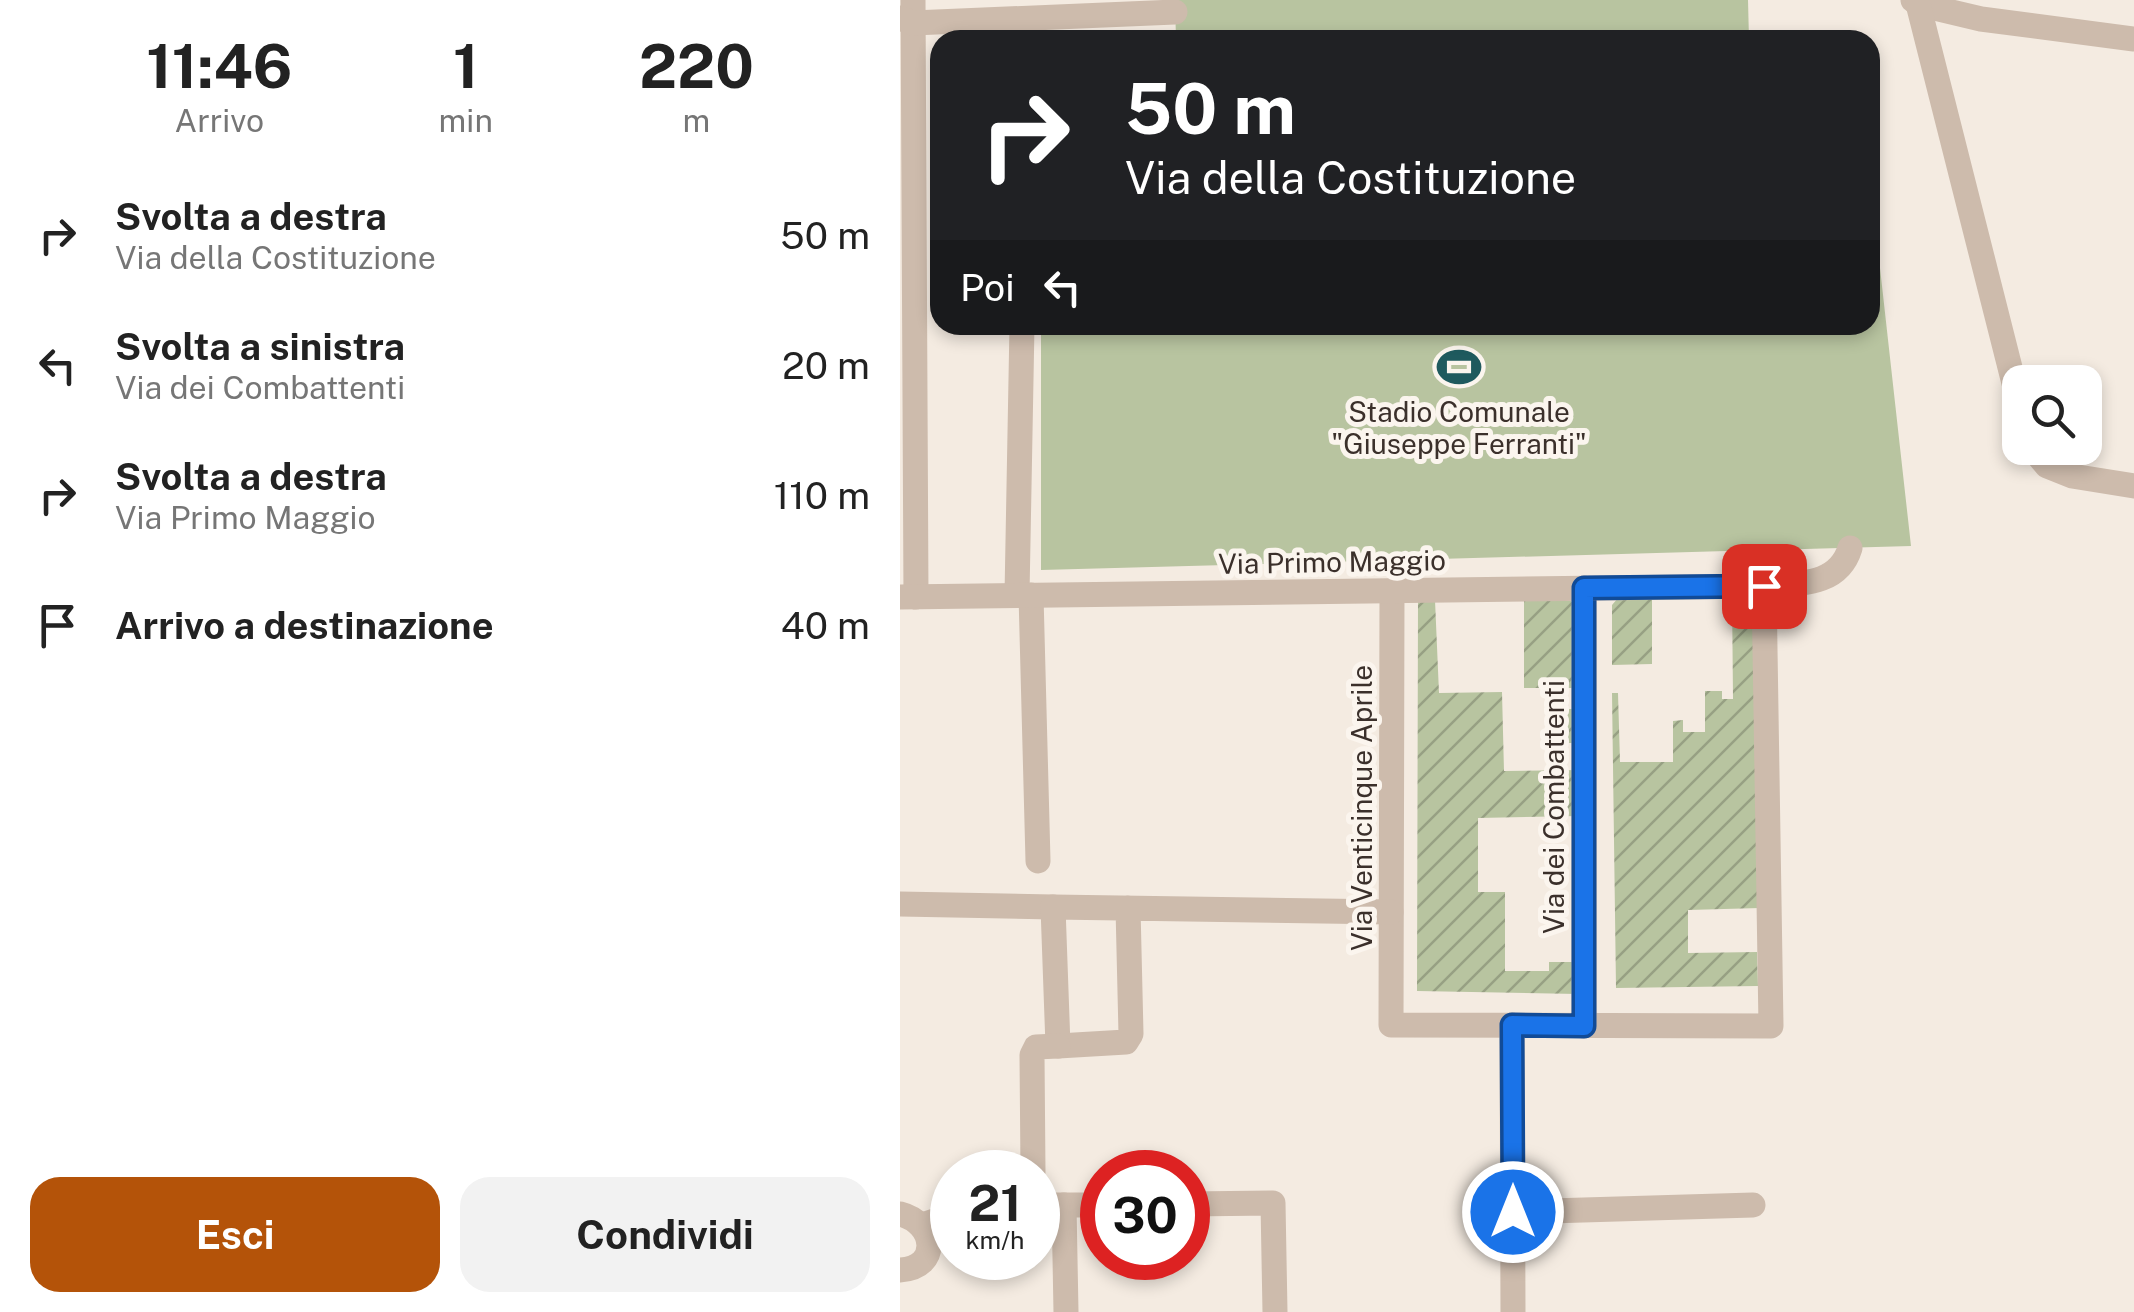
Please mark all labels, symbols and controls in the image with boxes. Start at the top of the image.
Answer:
text: 11:46 [146,31,292,102]
text: 1 [453,31,479,102]
text: 220 [639,31,754,102]
text: 50 m [1125,67,1296,150]
icon: right [960,70,1090,200]
text: Arrivo [175,102,264,139]
text: min [439,102,493,139]
text: m [683,102,710,139]
text: Via della Costituzione [1125,151,1576,204]
text: Svolta a destra [115,194,387,239]
icon: right [30,208,85,263]
text: 50 m [780,213,870,258]
text: Via della Costituzione [115,239,436,276]
icon: left [1035,260,1090,315]
text: Poi [960,265,1015,310]
text: Svolta a sinistra [115,324,405,369]
icon: left [30,338,85,393]
text: 20 m [782,343,870,388]
sports icon: Stadio Comunale "Giuseppe Ferranti" [1435,343,1483,391]
map controls [2002,365,2102,465]
button: search [2002,365,2102,465]
text: Via dei Combattenti [115,369,405,406]
place label: Stadio Comunale "Giuseppe Ferranti" [1331,395,1587,460]
text: Svolta a destra [115,454,387,499]
icon: right [30,468,85,523]
text: 110 m [774,473,870,518]
text: Via Primo Maggio [115,499,376,536]
street label: Via Primo Maggio [1218,543,1446,580]
pin [1722,544,1807,629]
icon: arrive [1737,559,1792,614]
icon: arrive [30,598,85,653]
text: Arrivo a destinazione [115,603,494,648]
text: 40 m [781,603,870,648]
street label: Via Venticinque Aprile [1345,665,1378,951]
street label: Via dei Combattenti [1537,680,1570,934]
speed limit sign: 30 [1080,1150,1210,1280]
position arrow [1461,1160,1565,1264]
text: 21 [968,1173,1022,1232]
button: Esci [30,1177,440,1292]
button: Condividi [460,1177,870,1292]
text: km/h [966,1225,1024,1255]

